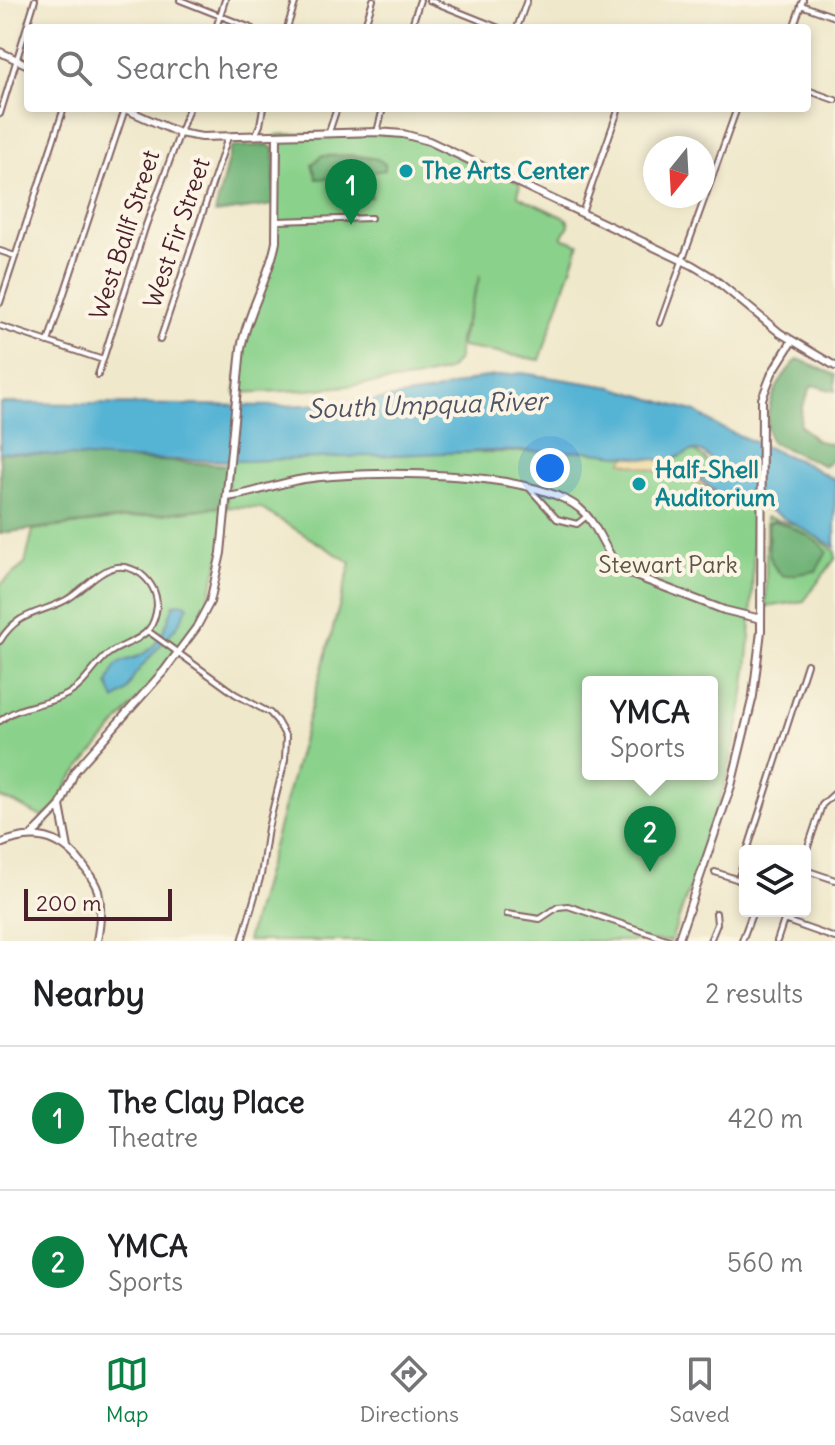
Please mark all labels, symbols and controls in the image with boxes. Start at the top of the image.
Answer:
search box [24,24,811,112]
icon: search [52,46,96,90]
text: Search here [116,49,279,87]
north arrow [643,136,715,208]
street label: West Ballf Street [83,146,166,323]
street label: West Fir Street [136,154,216,312]
place label: The Arts Center [422,155,590,185]
pin: 1 [325,159,377,225]
marker: The Arts Center [397,162,415,180]
water label: South Umpqua River [307,384,551,425]
your location [530,448,570,488]
place label: Half-Shell Auditorium [655,454,776,512]
marker: Half-Shell Auditorium [630,475,648,493]
park label: Stewart Park [598,549,738,579]
popup [582,676,718,780]
text: YMCA [610,693,690,731]
text: Sports [610,731,685,764]
pin: 2 [624,806,676,872]
map controls [739,845,811,917]
button: layers [739,845,811,917]
scale bar [24,885,172,921]
text: 200 m [36,889,102,917]
text: Nearby [32,972,145,1015]
text: 2 results [705,977,803,1010]
text: The Clay Place [108,1083,305,1121]
text: 1 [53,1102,63,1135]
text: 420 m [728,1102,803,1135]
text: Theatre [108,1121,198,1154]
text: YMCA [108,1227,188,1265]
text: 2 [51,1246,65,1279]
text: 560 m [727,1246,803,1279]
text: Sports [108,1265,183,1298]
tab: Map [105,1352,149,1428]
tab: Directions [360,1352,459,1428]
tab: Saved [669,1352,730,1428]

